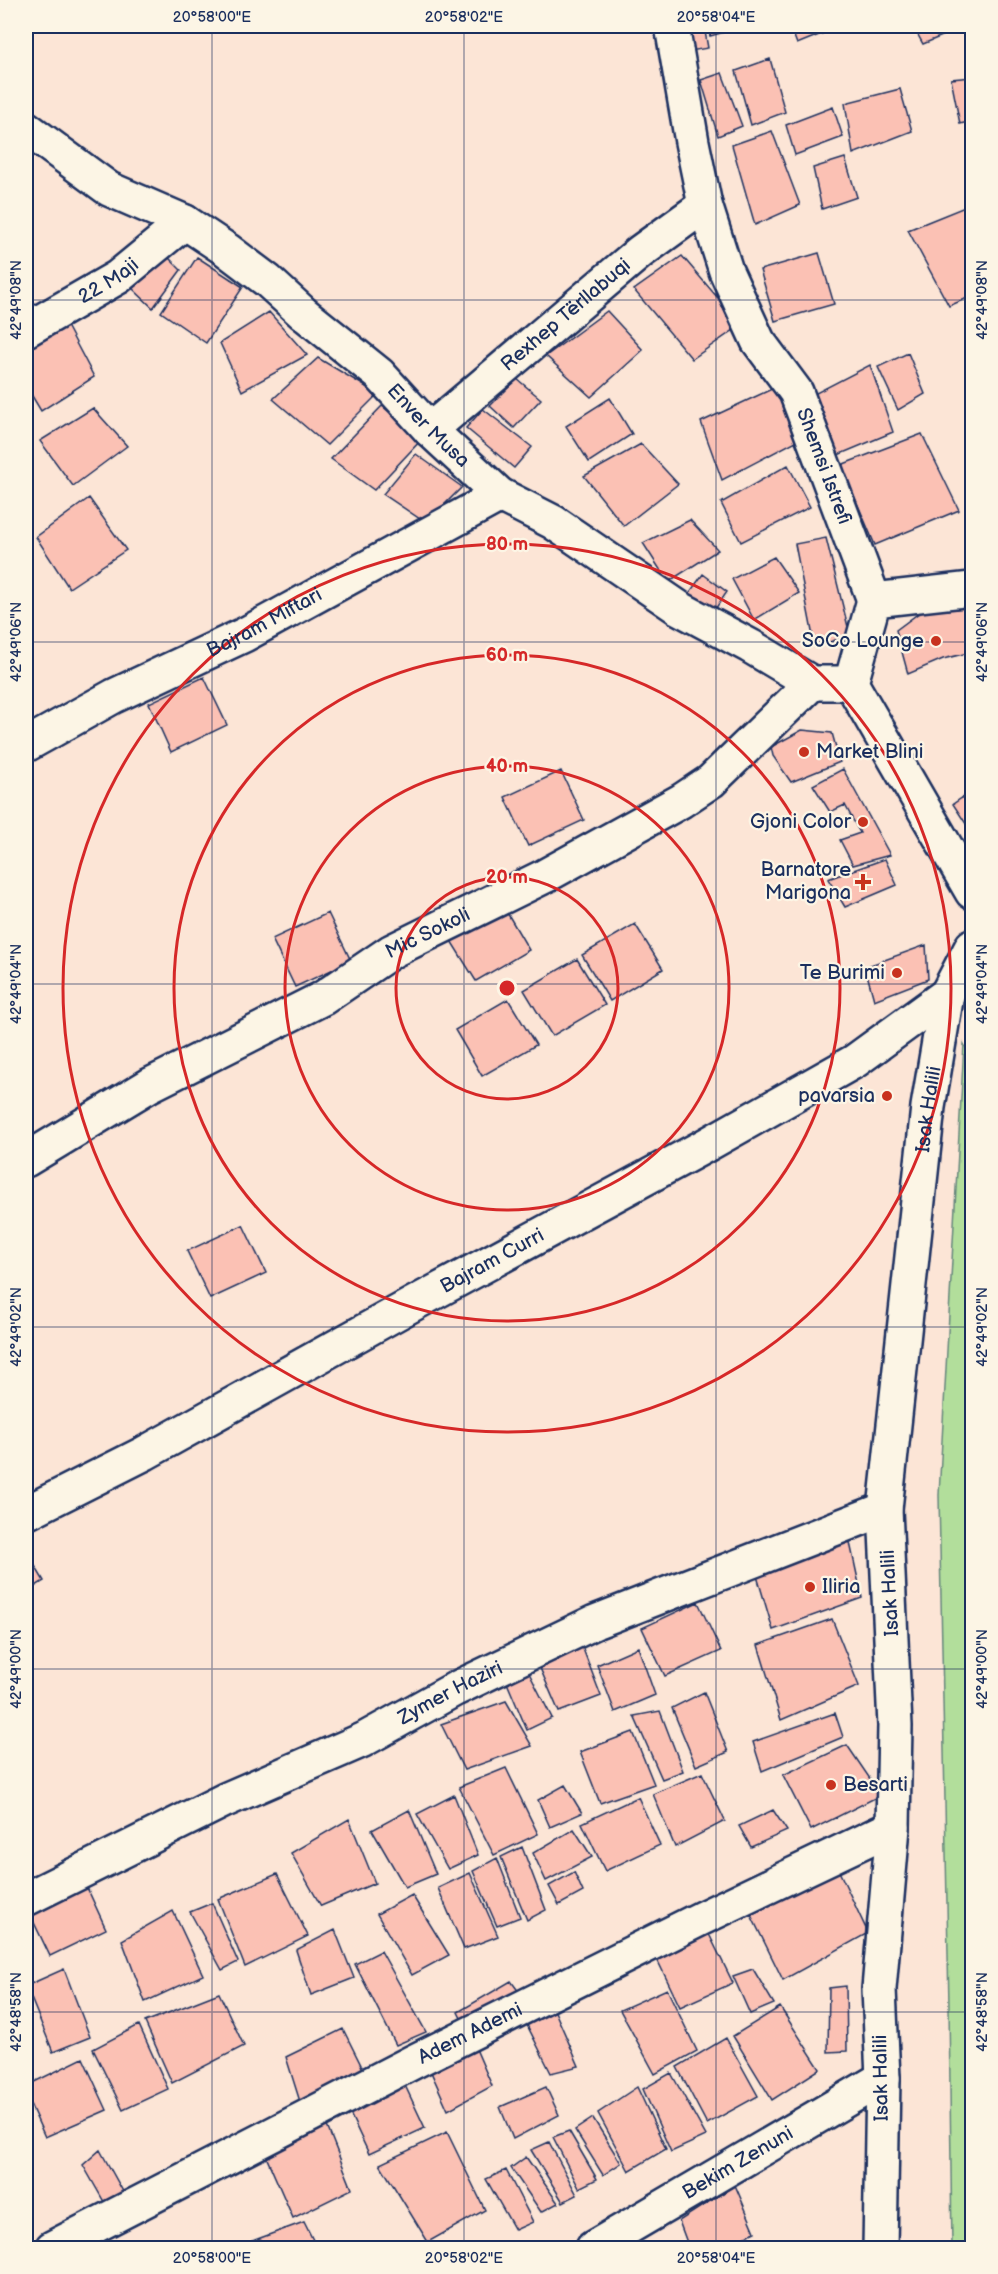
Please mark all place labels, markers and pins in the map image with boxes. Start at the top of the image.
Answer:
place label: SoCo Lounge [802,629,924,653]
marker: SoCo Lounge [929,634,943,648]
place label: Market Blini [816,740,923,764]
marker: Market Blini [797,745,811,759]
place label: Gjoni Color [750,810,852,834]
marker: Gjoni Color [856,815,870,829]
place label: Barnatore Marigona [761,858,851,905]
marker: Barnatore Marigona [856,875,870,889]
place label: Te Burimi [800,961,885,985]
marker: Te Burimi [890,966,904,980]
centre of rings [497,978,517,998]
place label: pavarsia [798,1084,875,1108]
marker: pavarsia [880,1089,894,1103]
place label: Iliria [822,1575,861,1599]
marker: Iliria [803,1580,817,1594]
place label: Besarti [843,1773,908,1797]
marker: Besarti [824,1778,838,1792]

